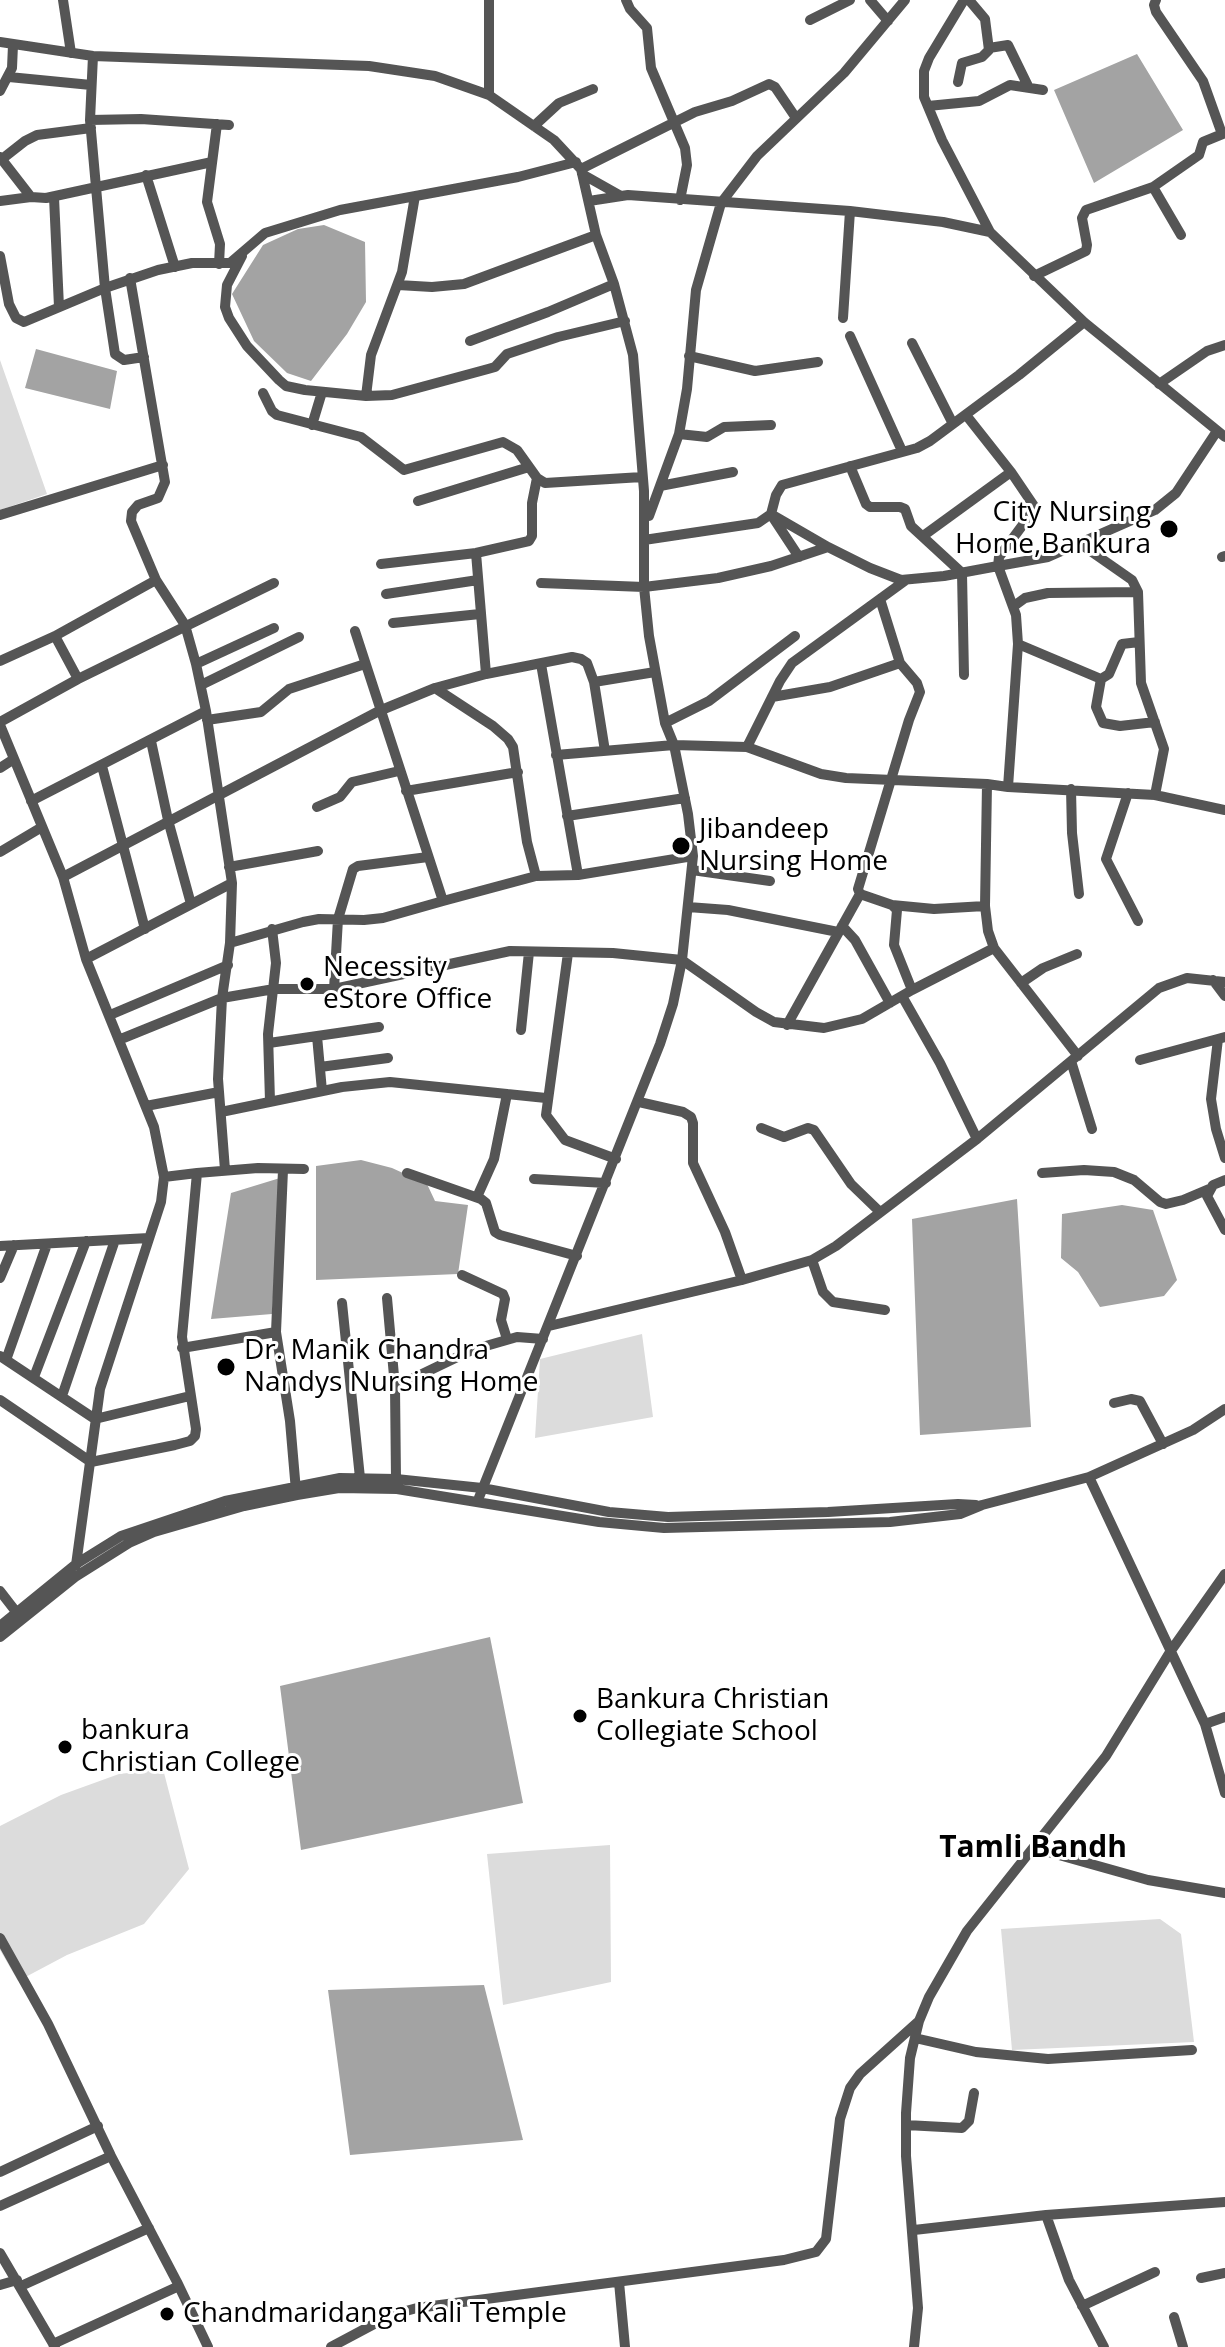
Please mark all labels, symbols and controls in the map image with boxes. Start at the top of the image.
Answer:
place label: City Nursing Home,Bankura [955,496,1151,562]
marker: City Nursing Home,Bankura [1158,518,1180,540]
place label: Jibandeep Nursing Home [699,813,888,879]
marker: Jibandeep Nursing Home [670,835,692,857]
place label: Necessity eStore Office [323,951,492,1017]
marker: Necessity eStore Office [298,975,316,993]
place label: Dr. Manik Chandra Nandys Nursing Home [244,1334,538,1400]
marker: Dr. Manik Chandra Nandys Nursing Home [215,1356,237,1378]
place label: Bankura Christian Collegiate School [596,1683,829,1749]
marker: Bankura Christian Collegiate School [571,1707,589,1725]
place label: bankura Christian College [81,1714,300,1780]
marker: bankura Christian College [56,1738,74,1756]
district label: Tamli Bandh [939,1830,1127,1866]
place label: Chandmaridanga Kali Temple [183,2297,567,2331]
marker: Chandmaridanga Kali Temple [158,2305,176,2323]

